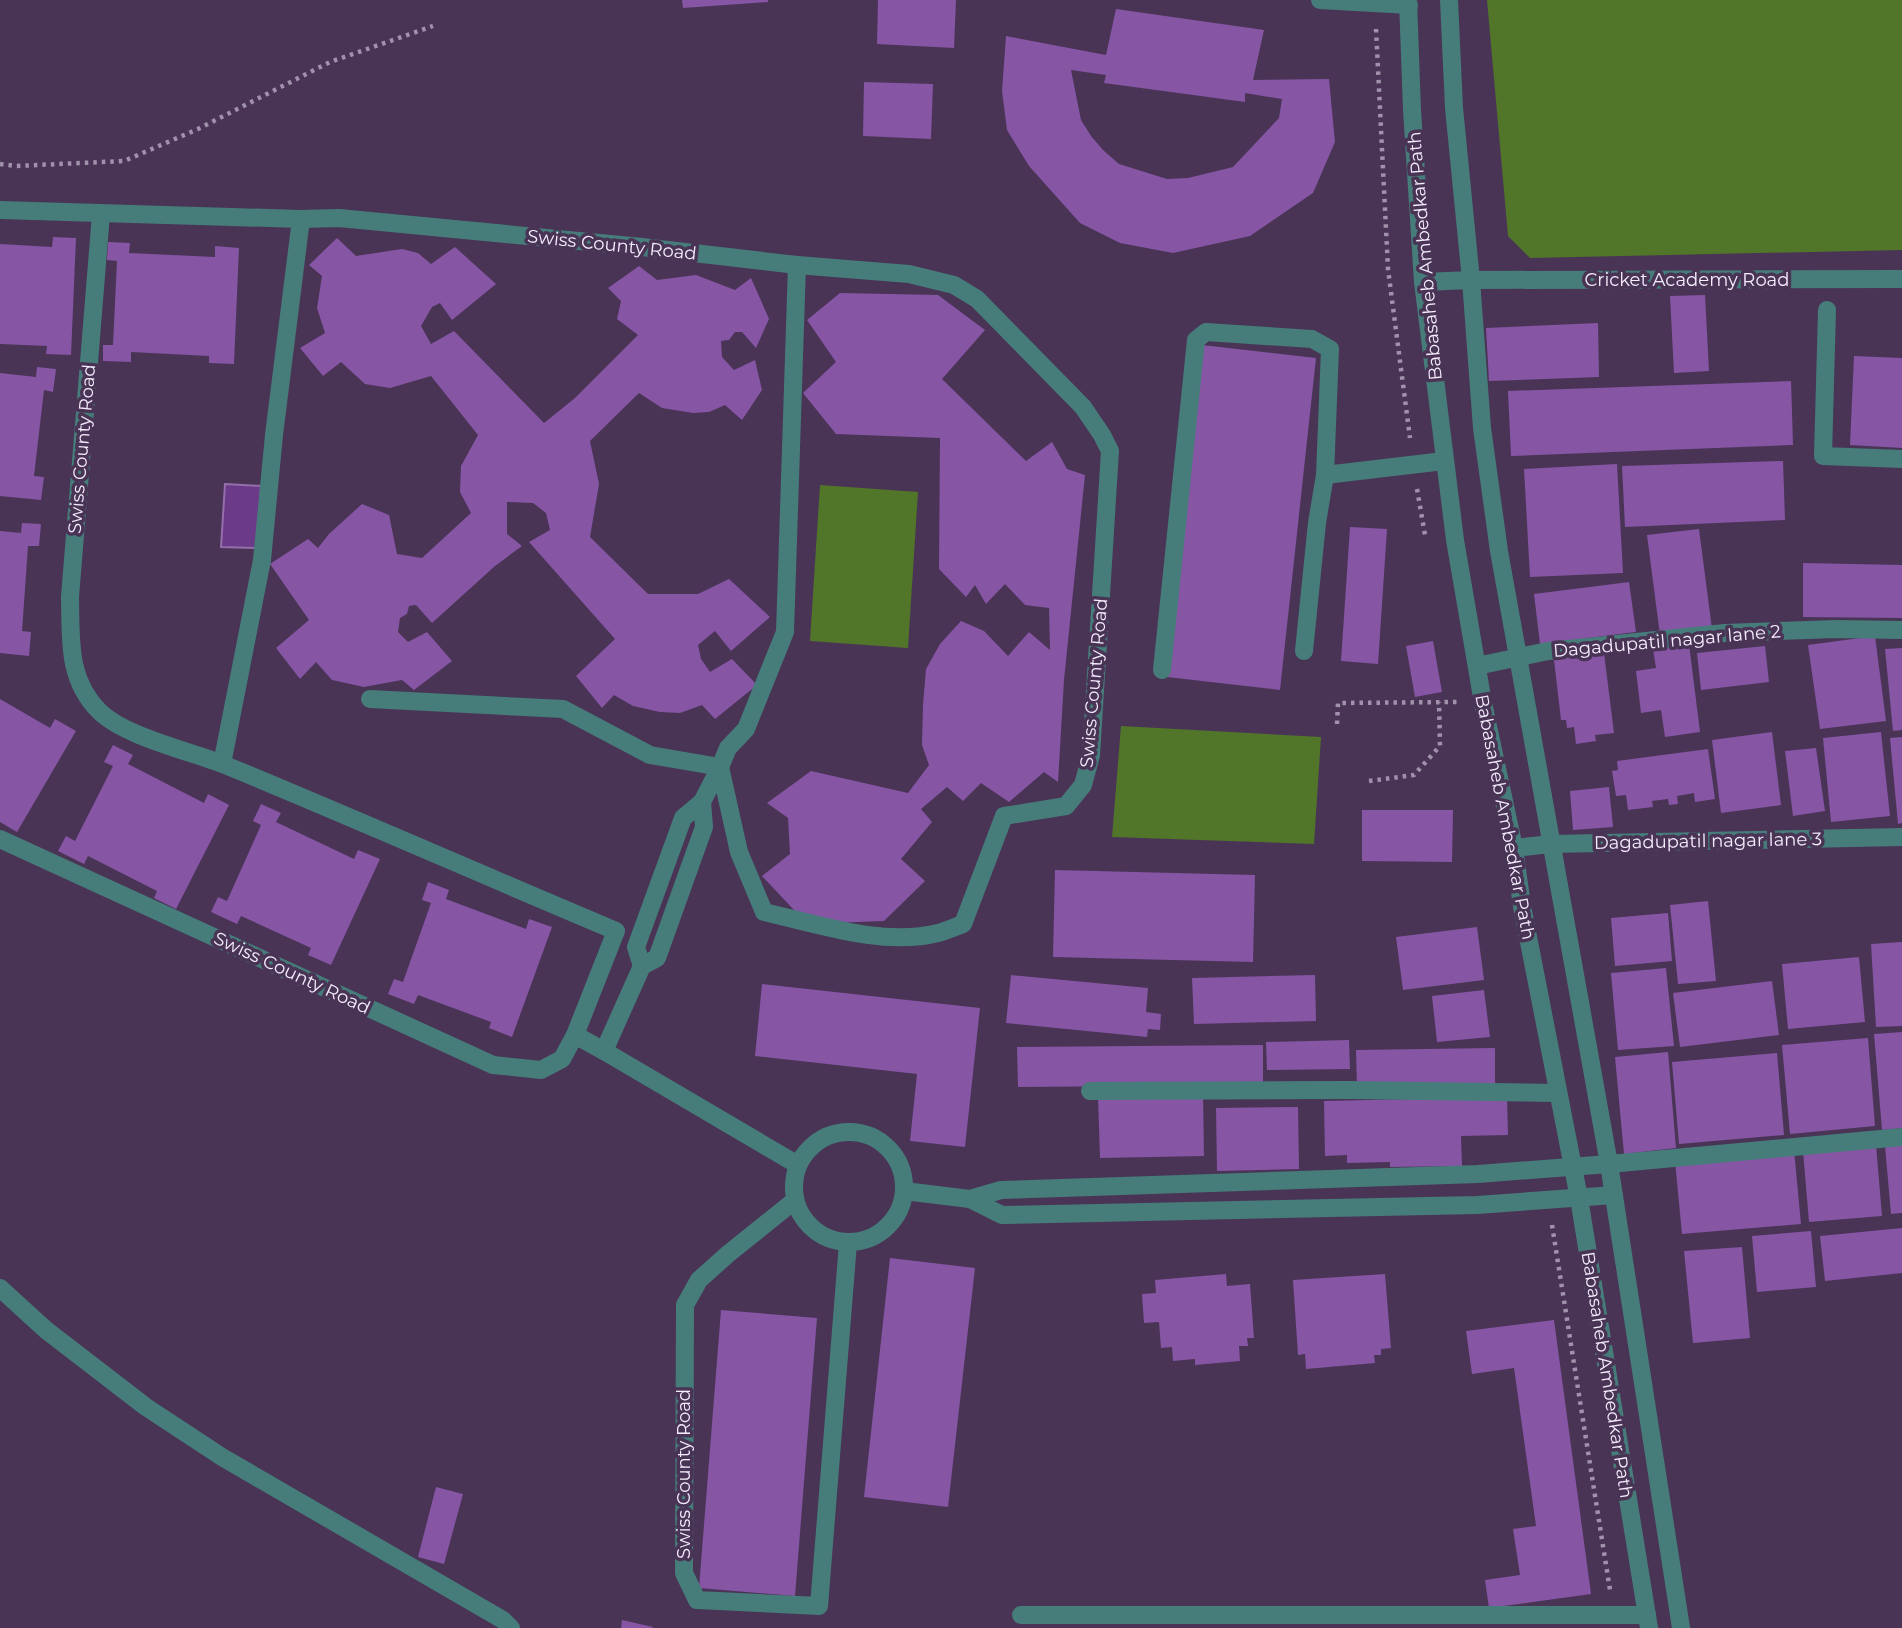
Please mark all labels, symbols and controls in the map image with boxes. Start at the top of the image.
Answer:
street label: Babasaheb Ambedkar Path [1403,131,1447,381]
street label: Swiss County Road [526,225,698,265]
street label: Cricket Academy Road [1585,269,1789,291]
street label: Swiss County Road [64,363,100,535]
street label: Swiss County Road [1076,597,1112,769]
street label: Dagadupatil nagar lane 2 [1552,620,1782,662]
street label: Babasaheb Ambedkar Path [1470,692,1540,942]
street label: Dagadupatil nagar lane 3 [1594,828,1822,854]
street label: Swiss County Road [210,927,374,1019]
street label: Babasaheb Ambedkar Path [1577,1250,1637,1500]
street label: Swiss County Road [673,1389,695,1559]

